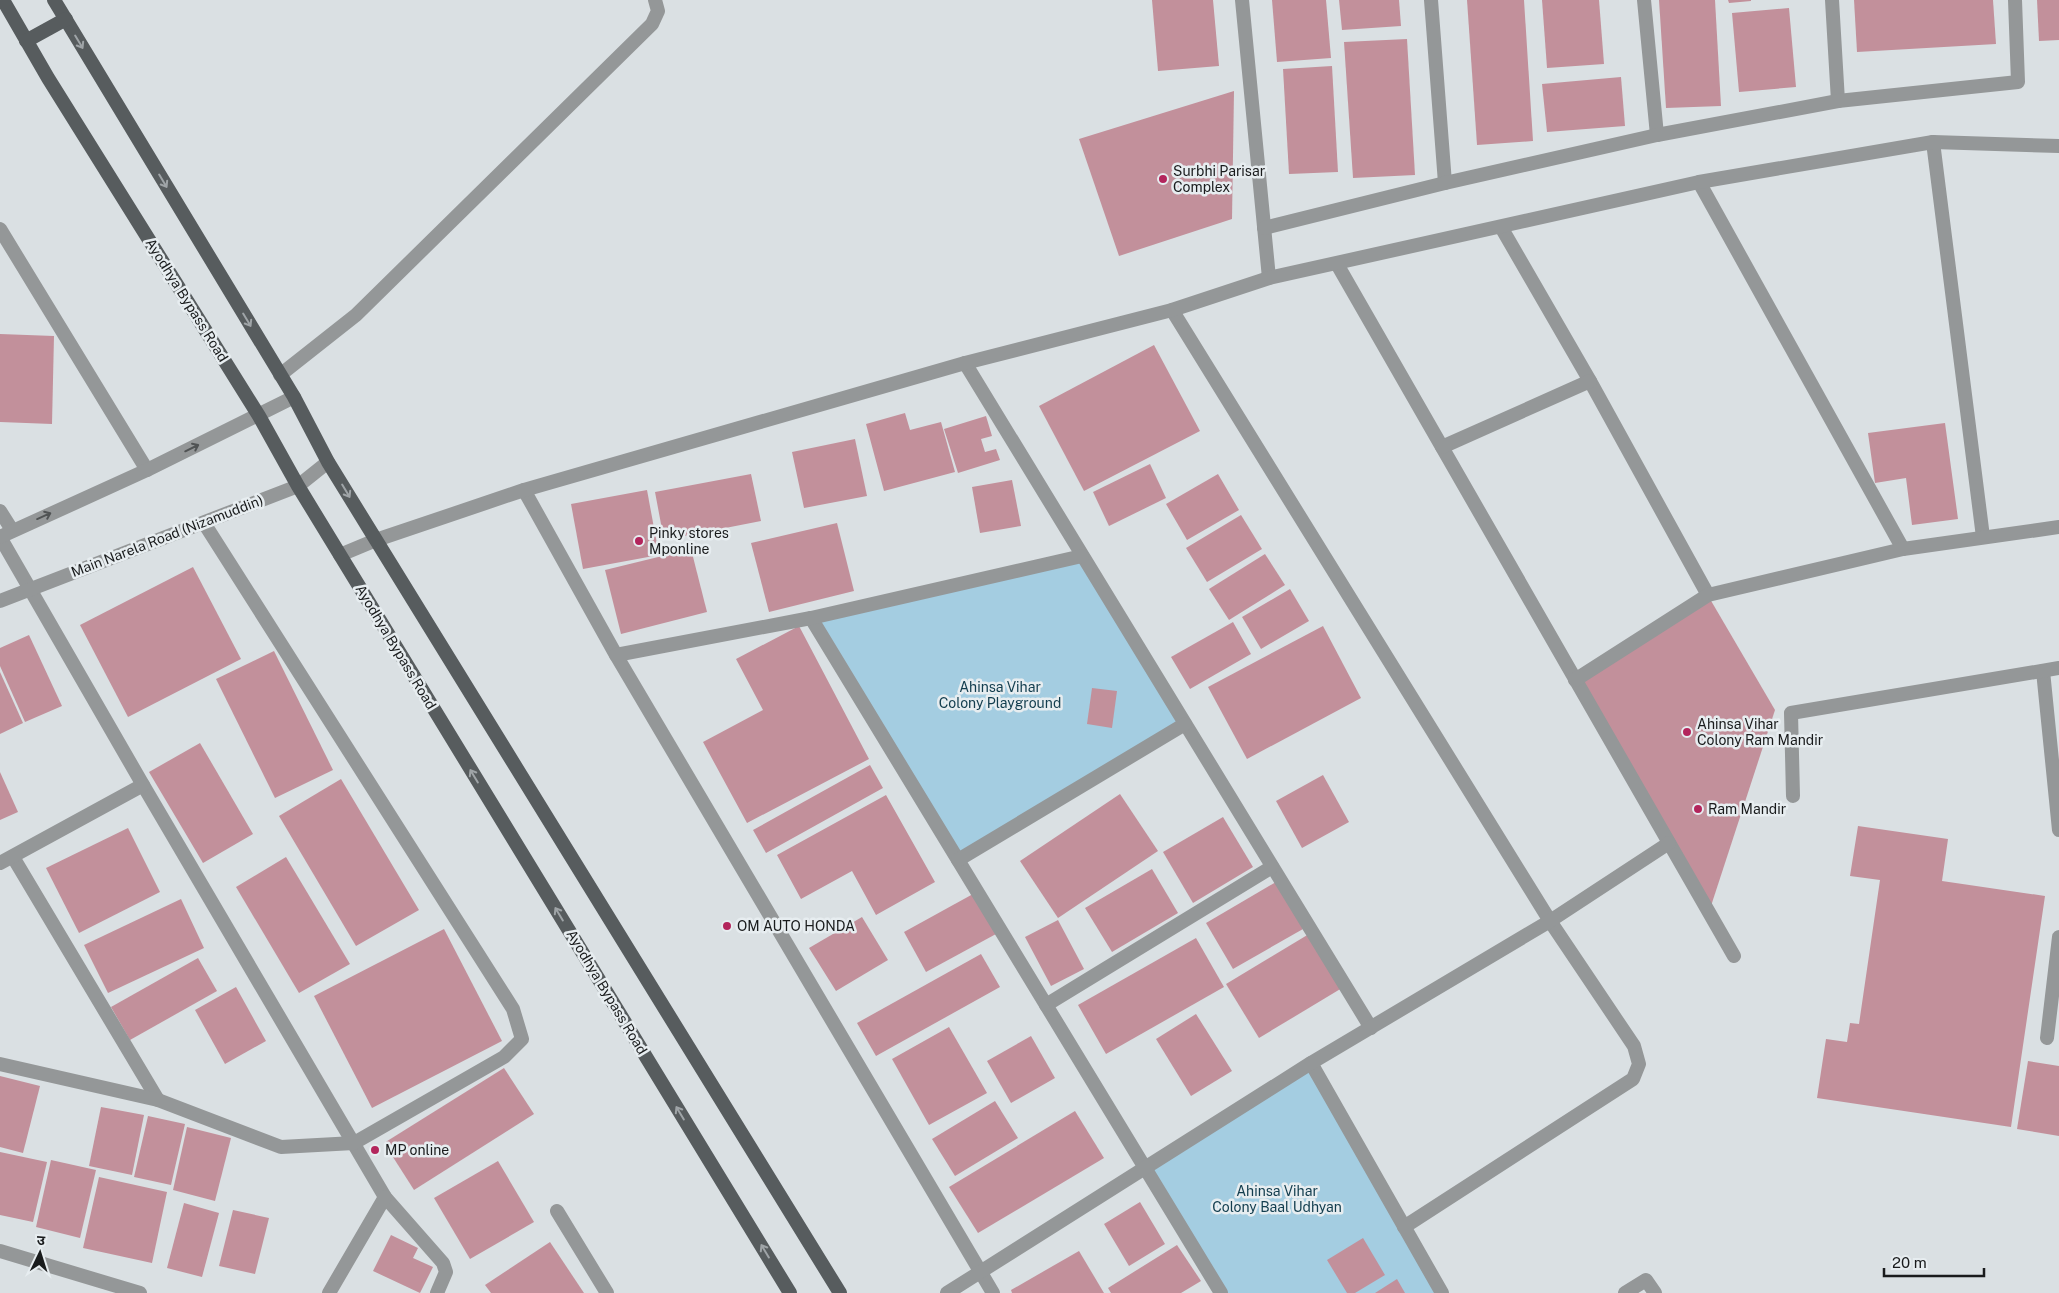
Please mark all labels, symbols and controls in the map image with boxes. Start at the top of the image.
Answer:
one-way arrow [75,34,85,48]
place label: Surbhi Parisar Complex [1173,163,1265,195]
one-way arrow [159,173,169,187]
marker: Surbhi Parisar Complex [1157,173,1169,185]
street label: Ayodhya Bypass Road [142,235,232,365]
one-way arrow [242,312,252,326]
one-way arrow [184,443,199,453]
one-way arrow [341,483,351,497]
street label: Main Narela Road (Nizamuddin) [69,492,265,580]
one-way arrow [36,511,51,521]
place label: Pinky stores Mponline [649,525,729,557]
marker: Pinky stores Mponline [633,535,645,547]
street label: Ayodhya Bypass Road [352,582,440,712]
park label: Ahinsa Vihar Colony Playground [939,679,1061,711]
place label: Ahinsa Vihar Colony Ram Mandir [1697,716,1823,748]
marker: Ahinsa Vihar Colony Ram Mandir [1681,726,1693,738]
one-way arrow [469,769,479,783]
place label: Ram Mandir [1708,801,1786,817]
marker: Ram Mandir [1692,803,1704,815]
one-way arrow [554,908,564,922]
place label: OM AUTO HONDA [737,918,855,934]
marker: OM AUTO HONDA [721,920,733,932]
street label: Ayodhya Bypass Road [563,927,651,1057]
one-way arrow [675,1106,685,1120]
place label: MP online [385,1142,449,1158]
marker: MP online [369,1144,381,1156]
park label: Ahinsa Vihar Colony Baal Udhyan [1212,1183,1342,1215]
north arrow [15,1228,65,1278]
text: उ [36,1232,46,1248]
one-way arrow [759,1245,769,1259]
scale bar [1884,1246,1984,1278]
text: 20 m [1892,1254,1927,1271]

